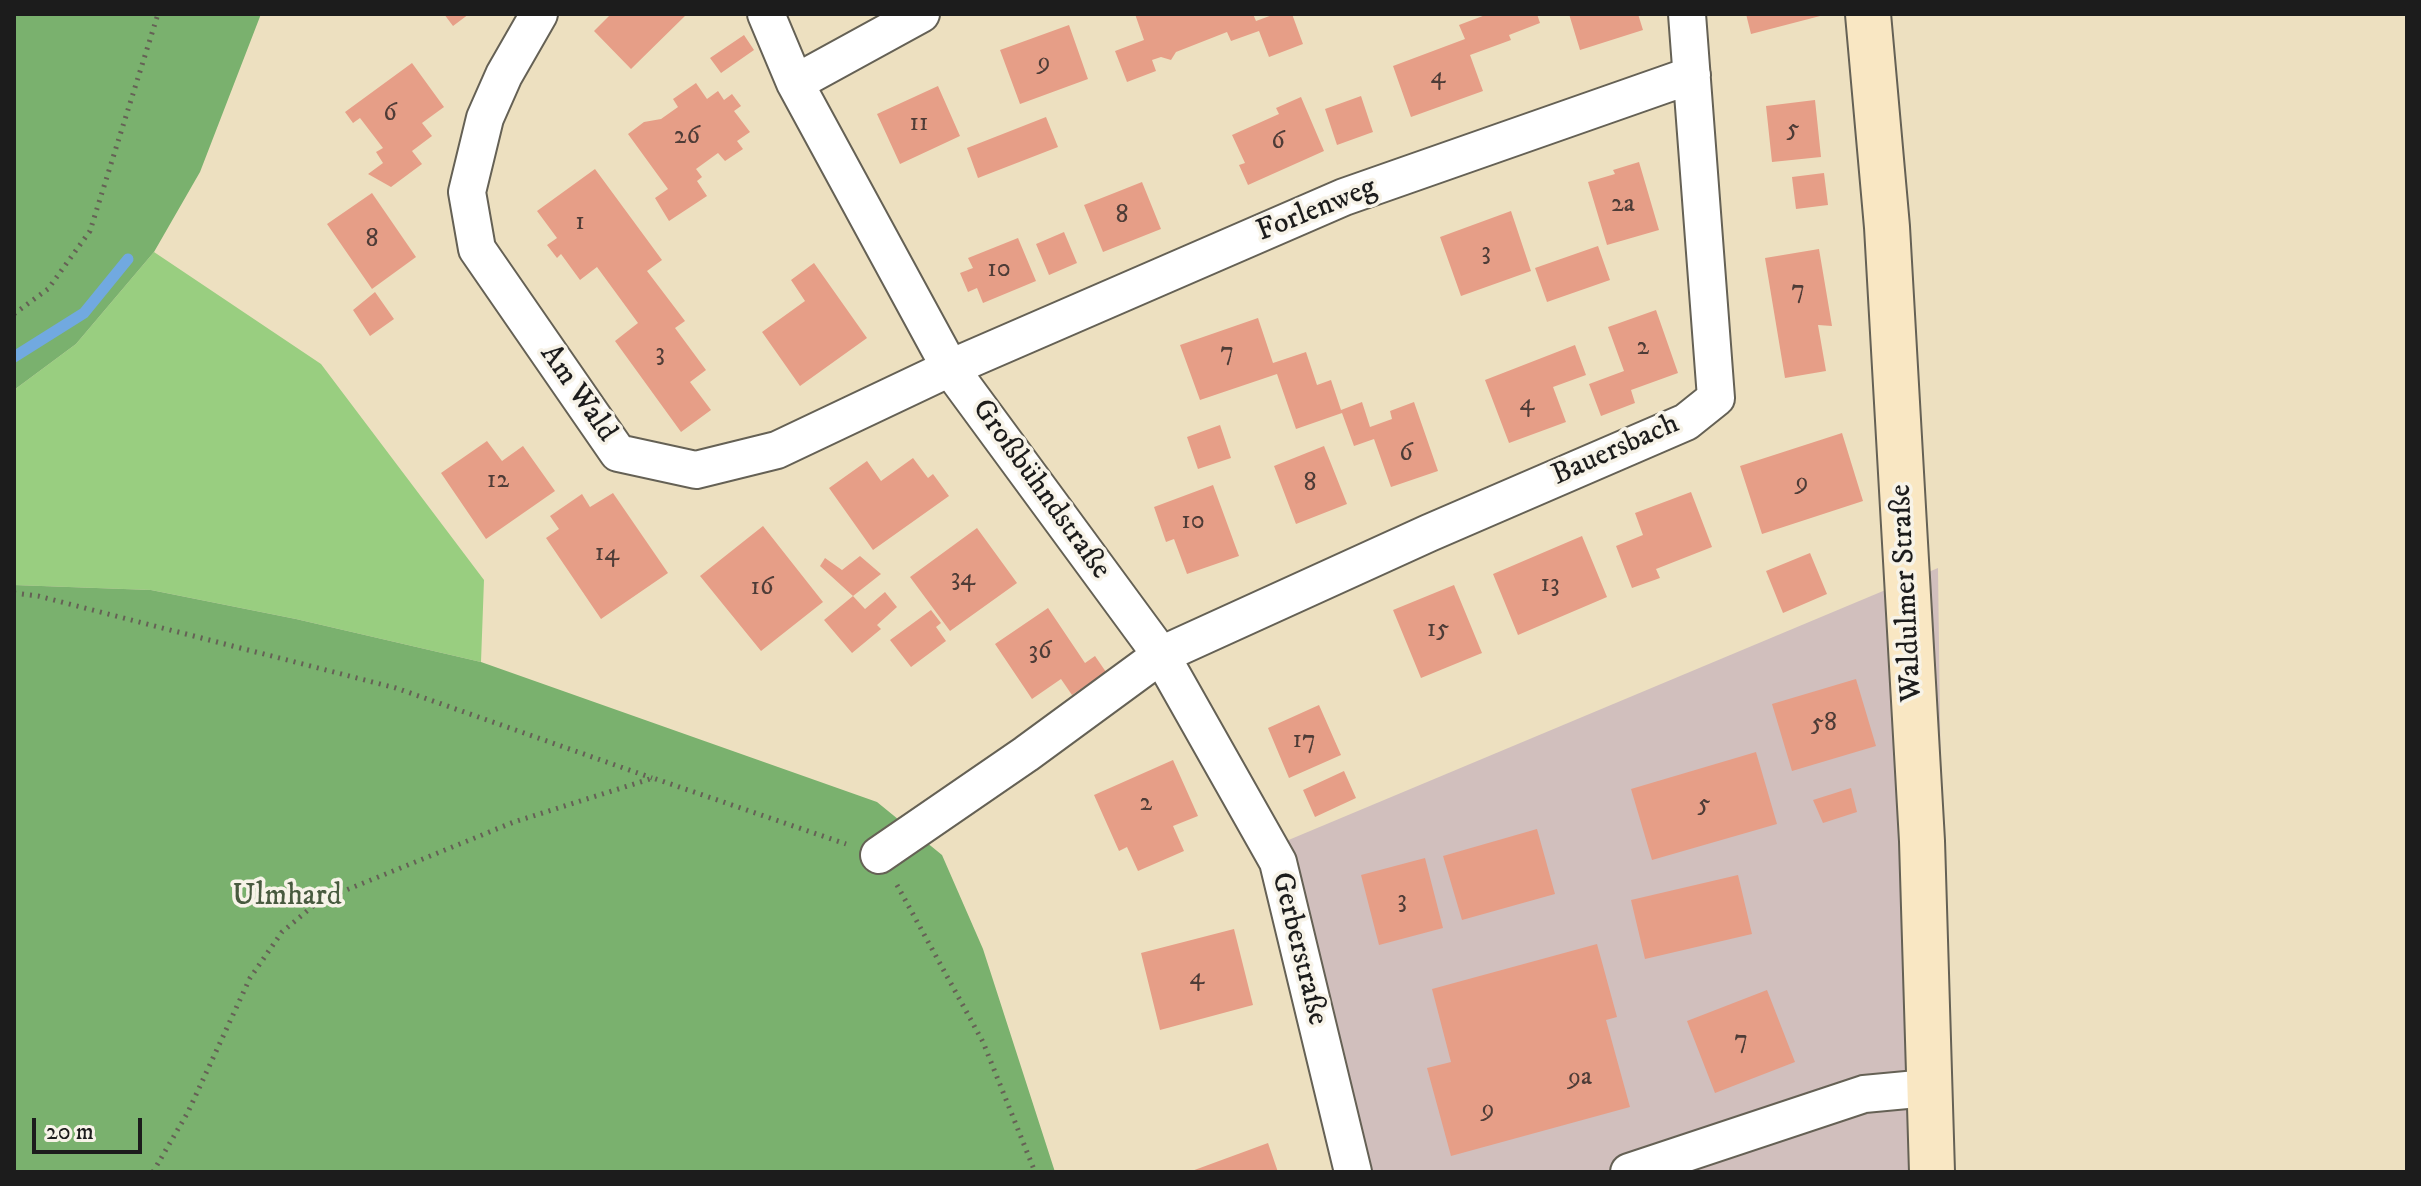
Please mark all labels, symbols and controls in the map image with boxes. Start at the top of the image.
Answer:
house number: 9 [1038,48,1050,80]
house number: 4 [1431,62,1445,94]
house number: 6 [383,99,397,131]
house number: 11 [909,109,929,141]
house number: 5 [1787,115,1799,147]
house number: 26 [674,122,700,154]
house number: 6 [1271,127,1285,159]
street label: Forlenweg [1252,171,1382,251]
house number: 2a [1611,190,1635,222]
house number: 8 [1115,201,1129,233]
house number: 1 [575,208,585,240]
house number: 8 [365,225,379,257]
house number: 3 [1481,238,1491,270]
house number: 10 [987,255,1011,287]
house number: 7 [1791,276,1805,308]
house number: 2 [1637,333,1649,365]
street label: Am Wald [531,338,623,450]
house number: 7 [1220,338,1234,370]
house number: 3 [655,339,665,371]
house number: 4 [1520,389,1534,421]
street label: Großbühndstraße [963,393,1117,587]
street label: Bauersbach [1547,407,1685,495]
house number: 6 [1399,439,1413,471]
house number: 12 [487,466,509,498]
house number: 9 [1796,468,1808,500]
house number: 8 [1303,469,1317,501]
street label: Waldulmer Straße [1884,483,1932,703]
house number: 10 [1181,507,1205,539]
house number: 14 [595,539,619,571]
house number: 34 [951,564,975,596]
house number: 13 [1540,570,1560,602]
house number: 16 [751,573,773,605]
house number: 15 [1427,615,1449,647]
house number: 36 [1028,637,1052,669]
house number: 58 [1811,709,1837,741]
house number: 17 [1292,726,1316,758]
house number: 2 [1140,789,1152,821]
house number: 5 [1698,790,1710,822]
street label: Gerberstraße [1262,869,1334,1029]
park label: Ulmhard [232,880,342,916]
house number: 3 [1397,886,1407,918]
house number: 4 [1190,963,1204,995]
house number: 7 [1734,1026,1748,1058]
house number: 9a [1568,1063,1592,1095]
house number: 9 [1482,1095,1494,1127]
scale bar [36,1102,146,1152]
text: 20 m [46,1117,94,1147]

